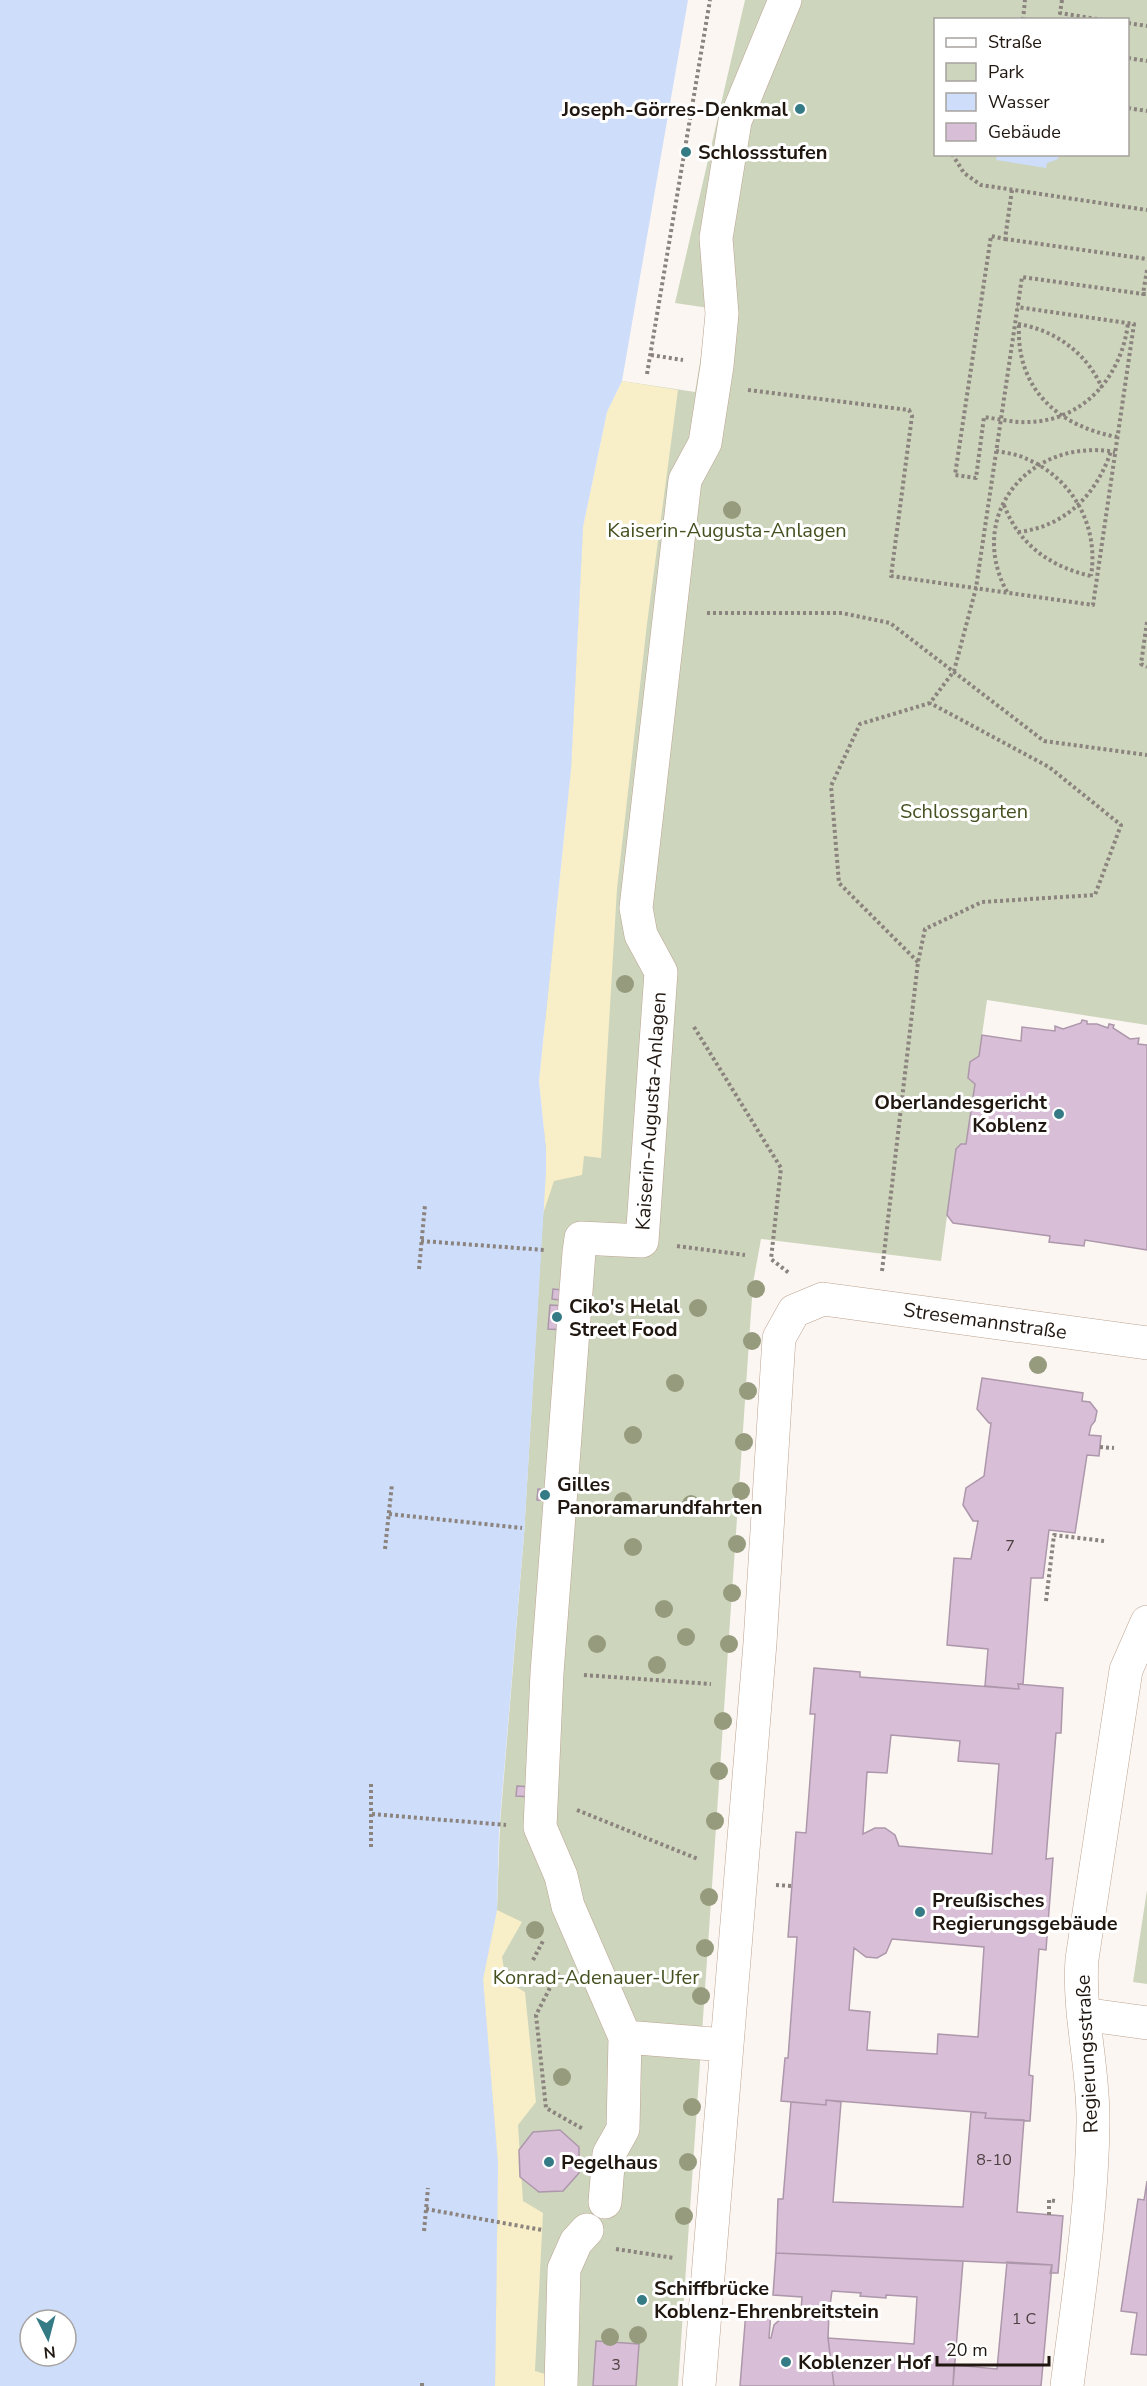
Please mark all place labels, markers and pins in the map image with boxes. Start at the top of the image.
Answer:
place label: Joseph-Görres-Denkmal [561,96,789,123]
marker: Joseph-Görres-Denkmal [793,102,807,116]
place label: Schlossstufen [698,139,828,166]
marker: Schlossstufen [679,145,693,159]
place label: Oberlandesgericht Koblenz [874,1089,1047,1139]
marker: Oberlandesgericht Koblenz [1052,1107,1066,1121]
place label: Ciko's Helal Street Food [569,1293,680,1343]
marker: Ciko's Helal Street Food [550,1310,564,1324]
place label: Gilles Panoramarundfahrten [557,1471,762,1521]
marker: Gilles Panoramarundfahrten [538,1488,552,1502]
place label: Preußisches Regierungsgebäude [932,1887,1118,1937]
marker: Preußisches Regierungsgebäude [913,1905,927,1919]
place label: Pegelhaus [561,2149,658,2176]
marker: Pegelhaus [542,2155,556,2169]
place label: Schiffbrücke Koblenz-Ehrenbreitstein [654,2275,879,2325]
marker: Schiffbrücke Koblenz-Ehrenbreitstein [635,2293,649,2307]
place label: Koblenzer Hof [798,2349,932,2376]
marker: Koblenzer Hof [779,2355,793,2369]

